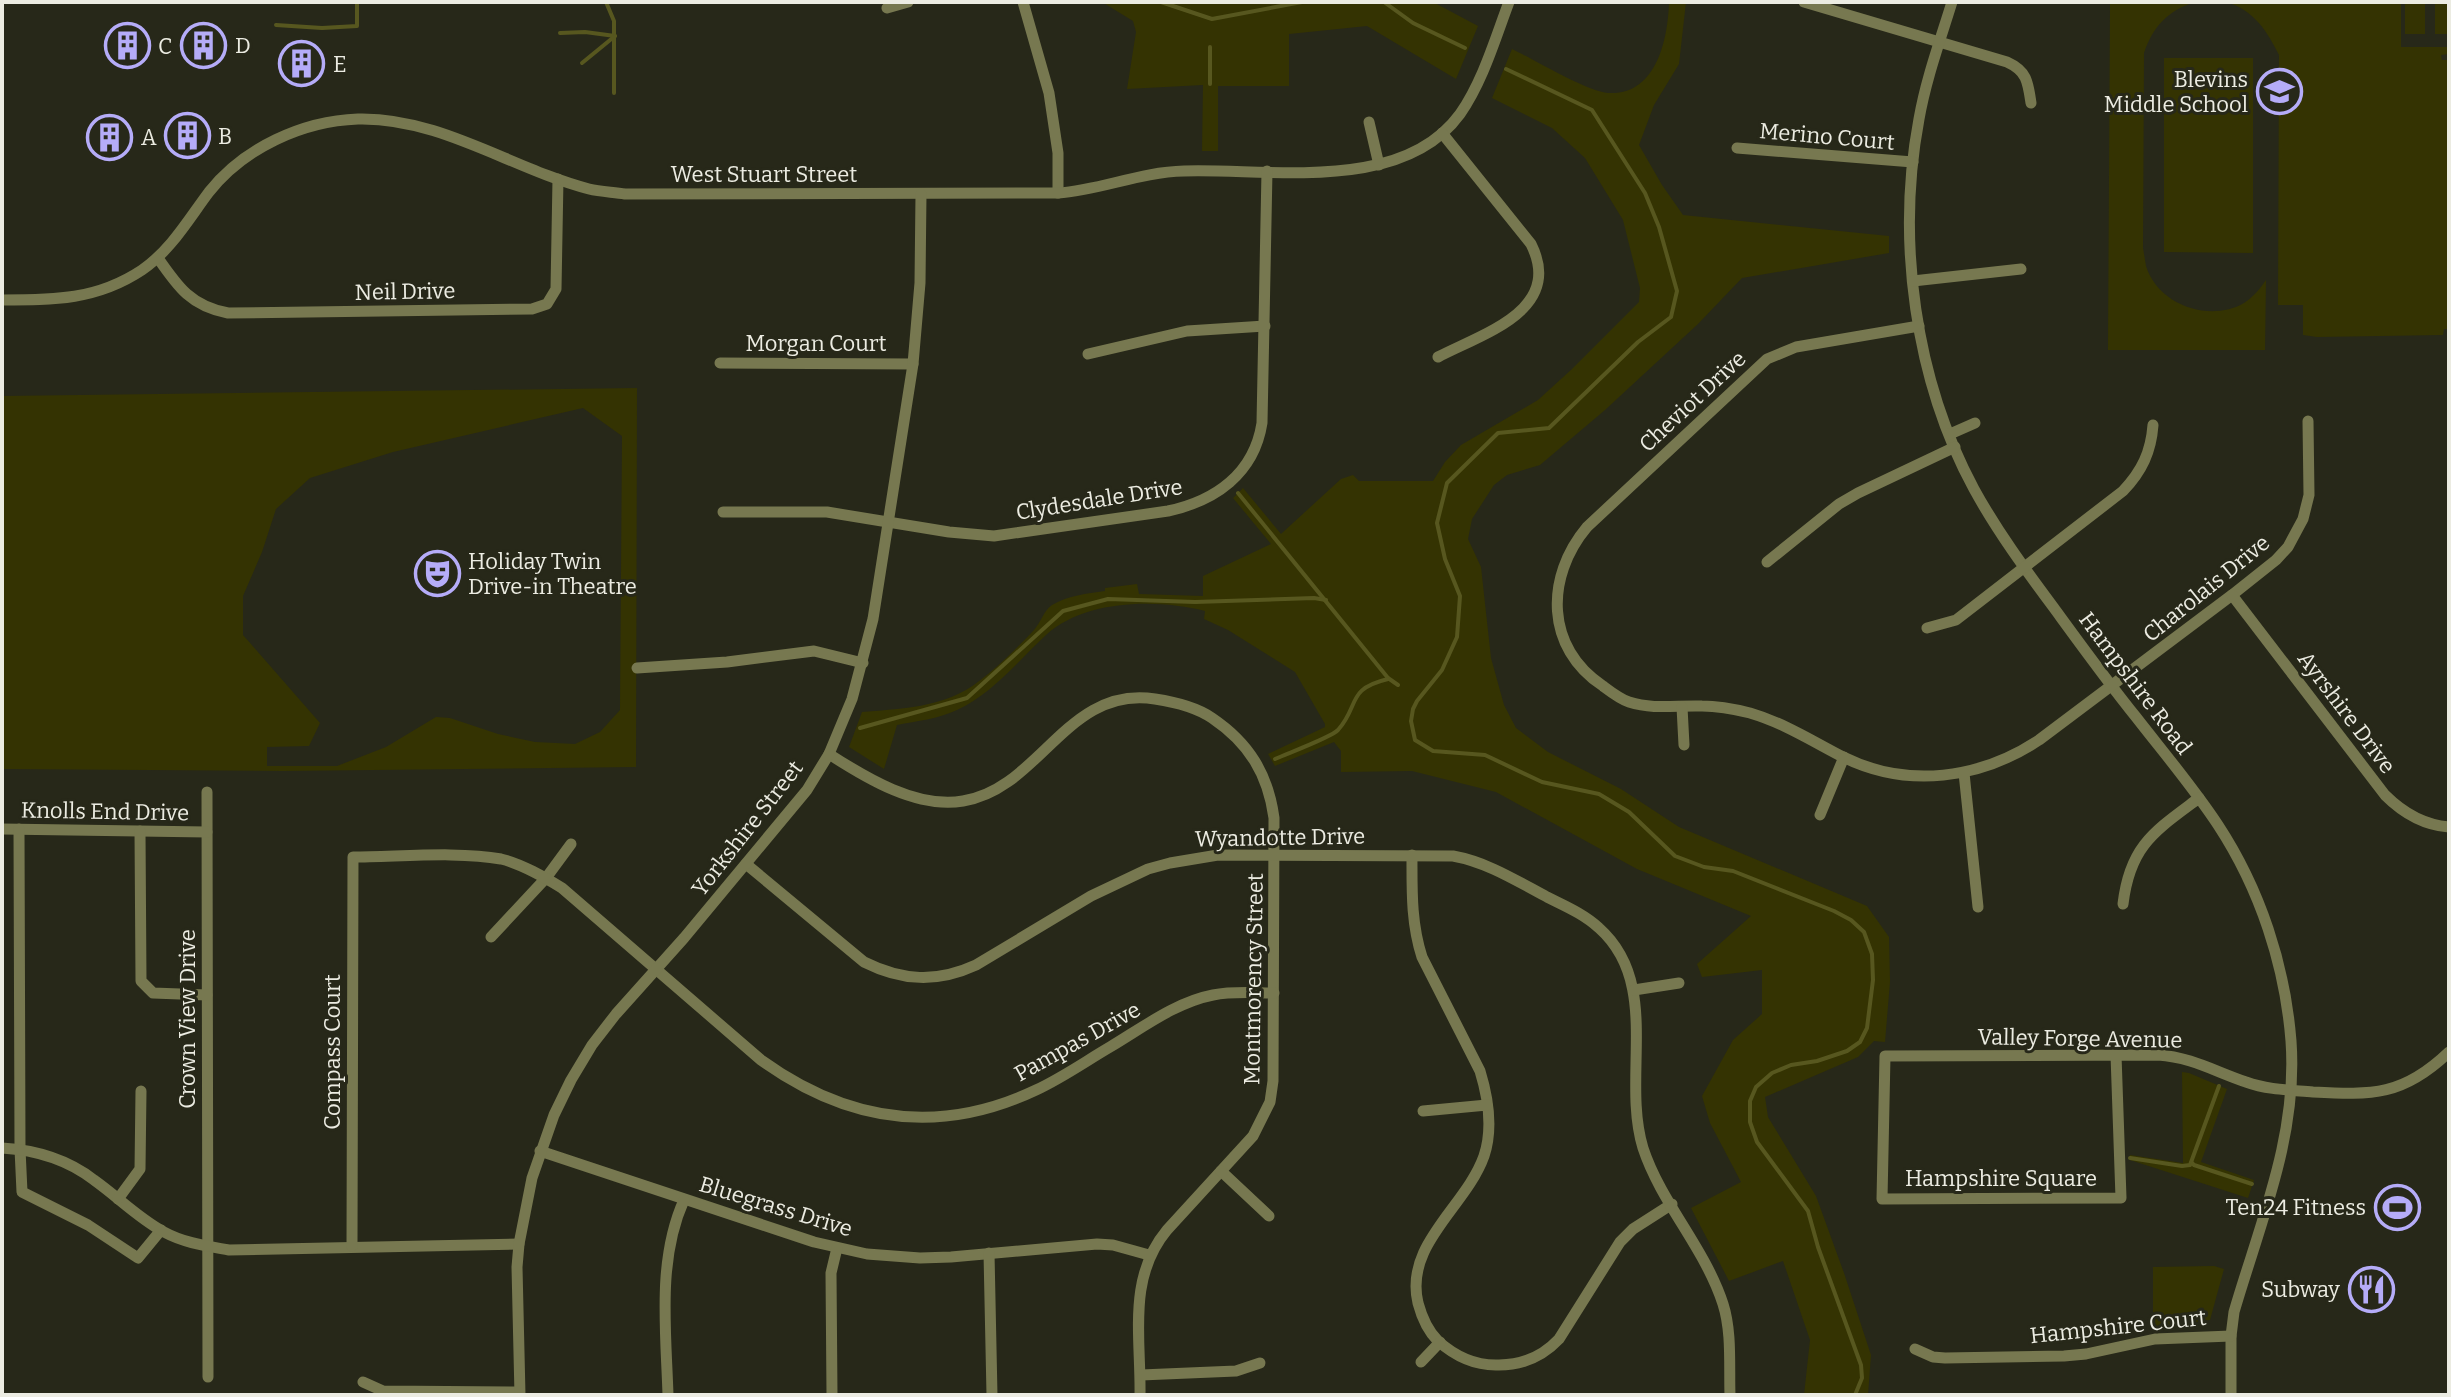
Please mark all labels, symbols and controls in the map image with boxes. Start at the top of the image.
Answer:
building icon: D [180,21,228,69]
building icon: C [103,22,151,70]
place label: D [235,32,251,59]
place label: C [158,33,172,60]
building icon: E [278,40,326,88]
place label: E [333,51,347,78]
place label: Blevins Middle School [2104,66,2248,118]
school or university icon: Blevins Middle School [2255,68,2303,116]
building icon: B [163,112,211,160]
building icon: A [86,113,134,161]
street label: Merino Court [1758,117,1896,156]
place label: B [218,123,232,150]
place label: A [141,124,157,151]
street label: West Stuart Street [671,161,857,188]
street label: Neil Drive [354,277,456,306]
street label: Morgan Court [745,330,887,357]
street label: Cheviot Drive [1633,345,1751,458]
street label: Clydesdale Drive [1014,473,1184,526]
street label: Charolais Drive [2138,529,2275,648]
place label: Holiday Twin Drive-in Theatre [468,548,637,600]
theatre icon: Holiday Twin Drive-in Theatre [413,550,461,598]
street label: Hampshire Road [2073,607,2198,760]
street label: Ayrshire Drive [2292,646,2401,779]
street label: Yorkshire Street [686,755,809,902]
street label: Knolls End Drive [21,797,189,826]
street label: Wyandotte Drive [1195,823,1365,852]
street label: Montmorency Street [1238,873,1269,1085]
street label: Crown View Drive [174,929,201,1109]
street label: Compass Court [319,974,346,1130]
street label: Pampas Drive [1010,996,1145,1087]
street label: Valley Forge Avenue [1977,1023,2183,1054]
street label: Hampshire Square [1905,1165,2097,1192]
street label: Bluegrass Drive [696,1170,856,1243]
sports icon: Ten24 Fitness [2373,1183,2421,1231]
place label: Ten24 Fitness [2226,1194,2366,1221]
restaurant icon: Subway [2347,1265,2395,1313]
place label: Subway [2261,1276,2340,1303]
street label: Hampshire Court [2029,1304,2208,1349]

